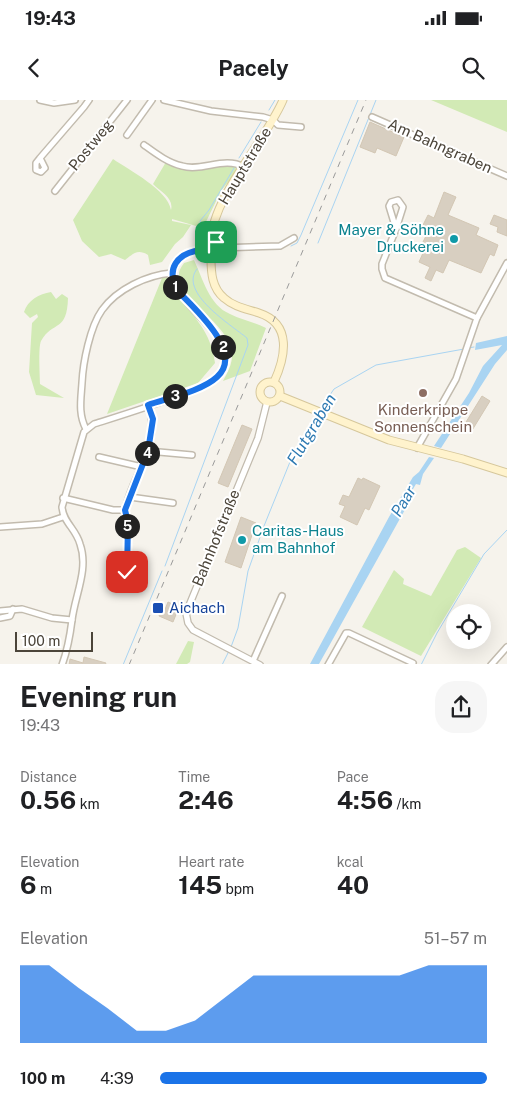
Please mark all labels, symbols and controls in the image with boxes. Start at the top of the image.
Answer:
text: 19:43 [25,7,76,29]
icon: back [20,54,48,82]
icon: search [459,54,487,82]
text: Pacely [218,55,289,81]
street label: Am Bahngraben [385,115,495,176]
street label: Postweg [65,116,116,174]
street label: Hauptstraße [215,124,274,208]
pin [195,221,237,263]
place label: Mayer & Söhne Druckerei [338,221,444,255]
icon: arrive [202,228,230,256]
marker: Mayer & Söhne Druckerei [448,233,460,245]
pin: 1 [162,274,188,300]
text: 1 [173,279,179,295]
pin: 2 [210,334,236,360]
text: 2 [219,339,228,355]
pin: 3 [162,384,188,408]
marker: Kinderkrippe Sonnenschein [417,387,429,399]
text: 3 [171,388,180,404]
water label: Flutgraben [283,390,340,468]
place label: Kinderkrippe Sonnenschein [374,401,472,435]
pin: 4 [134,440,160,466]
text: 4 [143,445,152,461]
water label: Paar [387,482,420,520]
street label: Bahnhofstraße [188,487,243,589]
pin: 5 [114,514,140,538]
text: 5 [123,518,132,534]
place label: Caritas-Haus am Bahnhof [252,522,344,556]
marker: Caritas-Haus am Bahnhof [236,534,248,546]
pin [106,551,148,593]
icon: check [113,558,141,586]
place label: Aichach [169,599,225,616]
marker: Aichach [151,601,165,615]
map controls [446,604,491,649]
button: locate [446,604,491,649]
scale bar [15,630,92,653]
text: 100 m [22,633,60,649]
text: Evening run [20,680,177,713]
button: share [435,681,487,733]
text: 19:43 [20,716,60,735]
text: Distance [20,769,77,785]
text: Time [178,769,210,785]
text: Pace [337,769,369,785]
text: 0.56 [20,785,76,815]
text: 2:46 [178,785,234,815]
text: 4:56 [337,785,393,815]
text: km [76,796,100,812]
text: /km [393,796,421,812]
text: Elevation [20,854,79,870]
text: Heart rate [178,854,245,870]
text: kcal [337,854,364,870]
text: 6 [20,870,37,900]
text: 145 [178,870,222,900]
text: 40 [337,870,369,900]
text: m [37,881,52,897]
text: bpm [222,881,254,897]
text: Elevation [20,929,88,948]
text: 51–57 m [424,929,487,948]
text: 100 m [20,1069,65,1088]
text: 4:39 [100,1069,134,1088]

